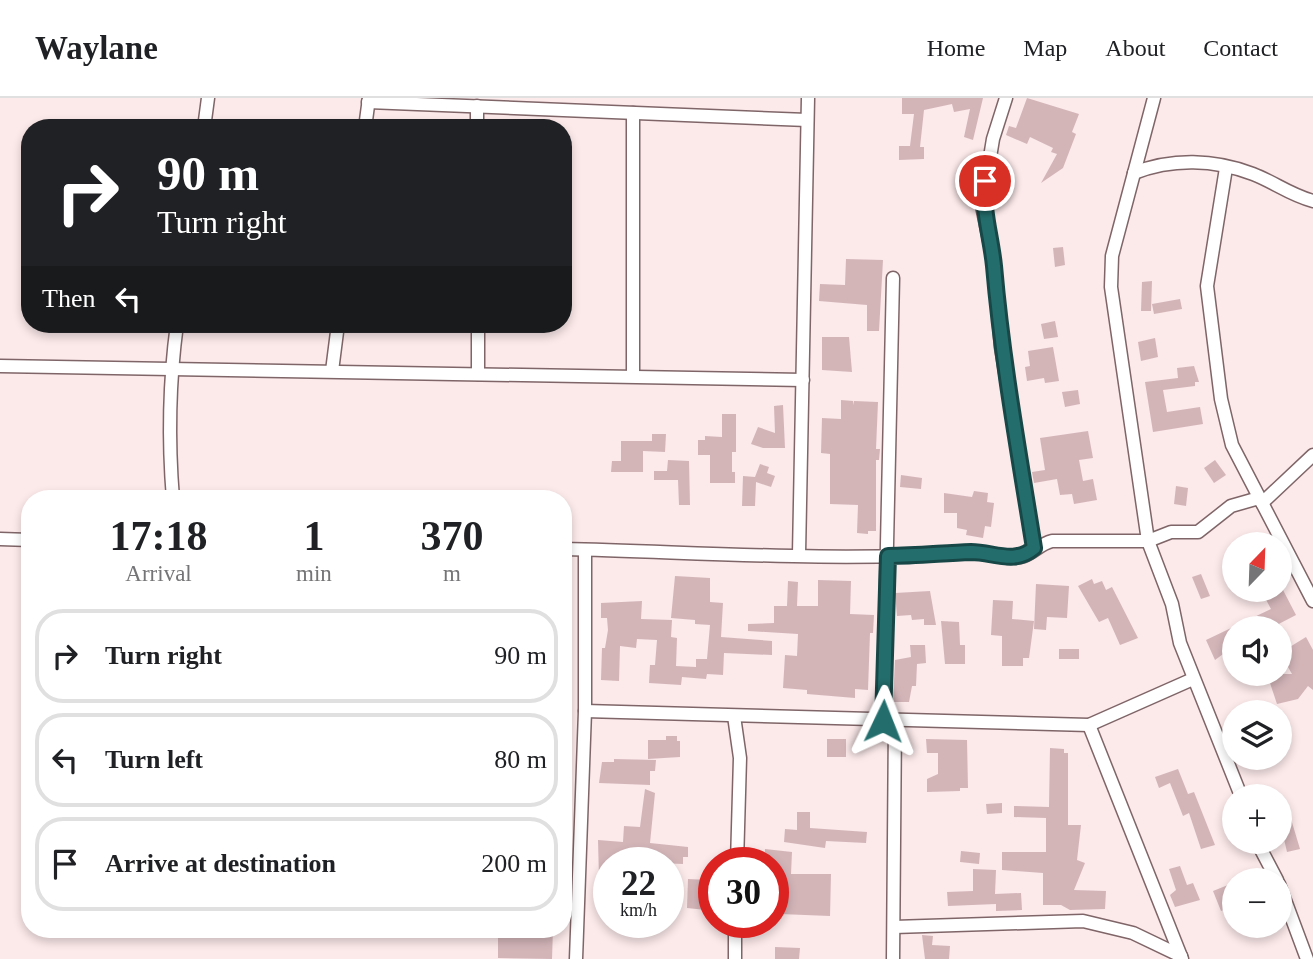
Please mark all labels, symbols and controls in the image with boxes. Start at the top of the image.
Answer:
text: Waylane [35,30,158,66]
text: Home [927,35,985,61]
text: Map [1023,35,1067,61]
text: About [1105,35,1165,61]
text: Contact [1203,35,1278,61]
text: 90 m [157,146,259,201]
icon: right [42,147,133,238]
pin [955,151,1015,211]
icon: arrive [966,162,1004,200]
text: Turn right [157,204,287,240]
icon: left [109,280,147,318]
text: Then [42,284,95,313]
text: 17:18 [110,513,208,559]
text: 1 [303,513,324,559]
text: 370 [420,513,483,559]
north arrow [1222,532,1292,602]
map controls [1222,532,1292,938]
text: Arrival [125,561,192,586]
text: min [296,561,332,586]
text: m [443,561,461,586]
button: sound [1222,616,1292,686]
icon: right [46,637,84,675]
text: Turn right [105,641,222,670]
text: 90 m [494,641,547,670]
position arrow [846,684,920,758]
button: layers [1222,700,1292,770]
icon: left [46,741,84,779]
text: Turn left [105,745,203,774]
text: 80 m [494,745,547,774]
button: + [1222,784,1292,854]
icon: arrive [46,845,84,883]
speed limit sign: 30 [698,847,789,938]
text: Arrive at destination [105,849,336,878]
text: 200 m [481,849,547,878]
text: 22 [621,864,656,903]
button: − [1222,868,1292,938]
text: km/h [620,900,657,920]

